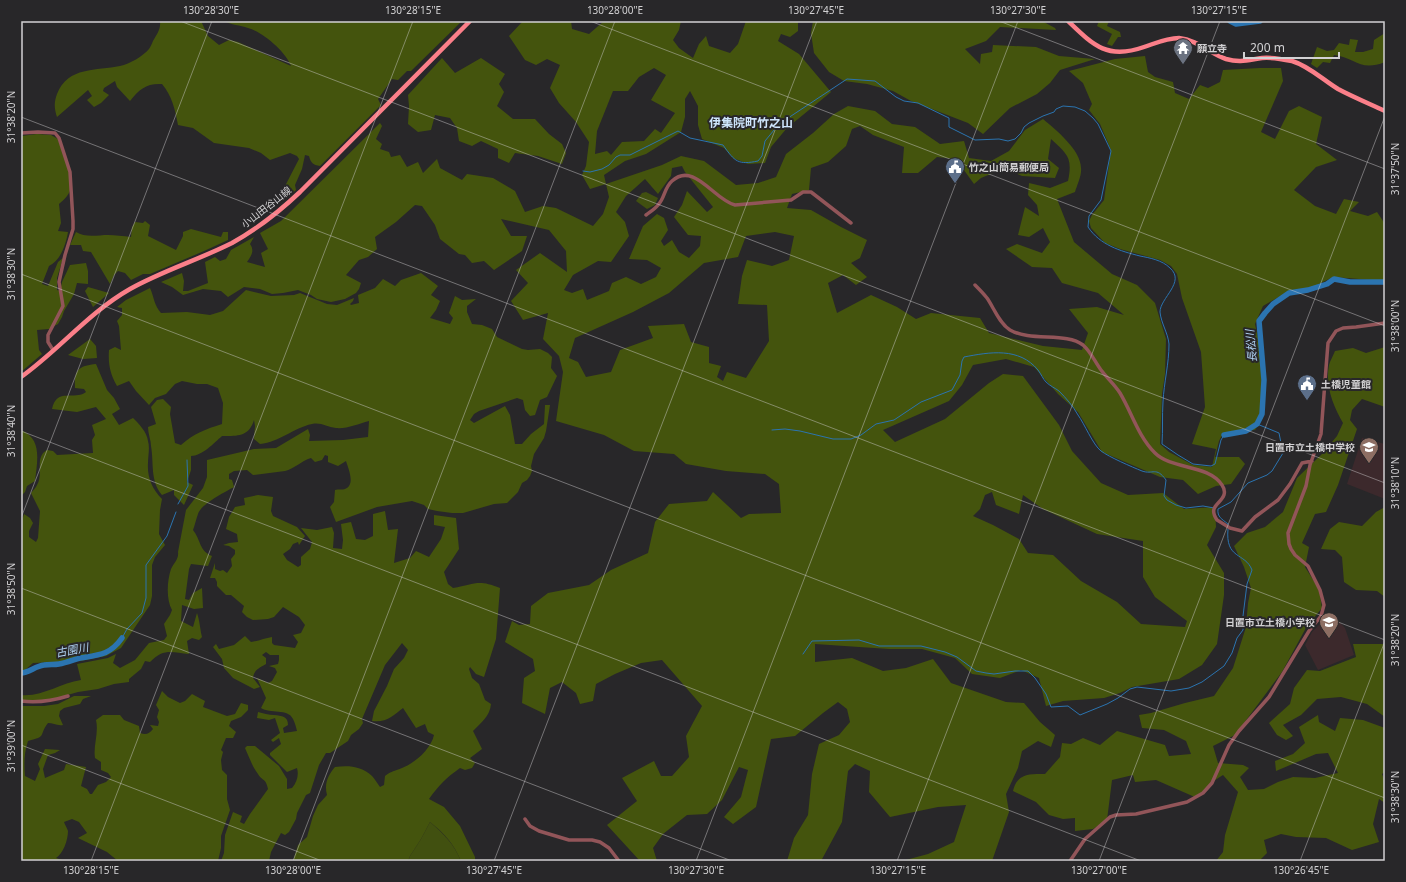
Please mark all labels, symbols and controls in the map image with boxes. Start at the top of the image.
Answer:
text: 130°28'30"E [183,3,239,17]
text: 130°28'15"E [385,3,441,17]
text: 130°28'00"E [587,3,643,17]
text: 130°27'45"E [788,3,844,17]
text: 130°27'30"E [990,3,1046,17]
text: 130°27'15"E [1191,3,1247,17]
scale bar [1244,34,1339,60]
temple icon: 願立寺 [1172,37,1194,65]
text: 200 m [1250,39,1285,56]
place label: 願立寺 [1197,41,1227,55]
text: 31°38'20"N [4,91,18,143]
district label: 伊集院町竹之山 [709,114,793,131]
text: 31°37'50"N [1388,143,1402,195]
public building icon: 竹之山簡易郵便局 [944,156,966,184]
place label: 竹之山簡易郵便局 [968,160,1049,174]
street label: 小山田谷山線 [238,183,294,231]
text: 31°38'30"N [4,248,18,300]
text: 31°38'00"N [1388,300,1402,352]
water label: 長松川 [1242,328,1259,363]
public building icon: 土橋児童館 [1296,373,1318,401]
place label: 土橋児童館 [1321,377,1371,391]
text: 31°38'40"N [4,405,18,457]
school or university icon: 日置市立土橋中学校 [1358,436,1380,464]
place label: 日置市立土橋中学校 [1265,440,1355,454]
text: 31°38'10"N [1388,457,1402,509]
text: 31°38'50"N [4,563,18,615]
school or university icon: 日置市立土橋小学校 [1318,611,1340,639]
text: 31°38'20"N [1388,614,1402,666]
place label: 日置市立土橋小学校 [1225,615,1315,629]
water label: 古園川 [54,639,91,660]
text: 31°39'00"N [4,720,18,772]
text: 31°38'30"N [1388,771,1402,823]
text: 130°28'15"E [63,863,119,877]
text: 130°28'00"E [265,863,321,877]
text: 130°27'45"E [466,863,522,877]
text: 130°27'30"E [668,863,724,877]
text: 130°27'15"E [870,863,926,877]
text: 130°27'00"E [1071,863,1127,877]
text: 130°26'45"E [1273,863,1329,877]

